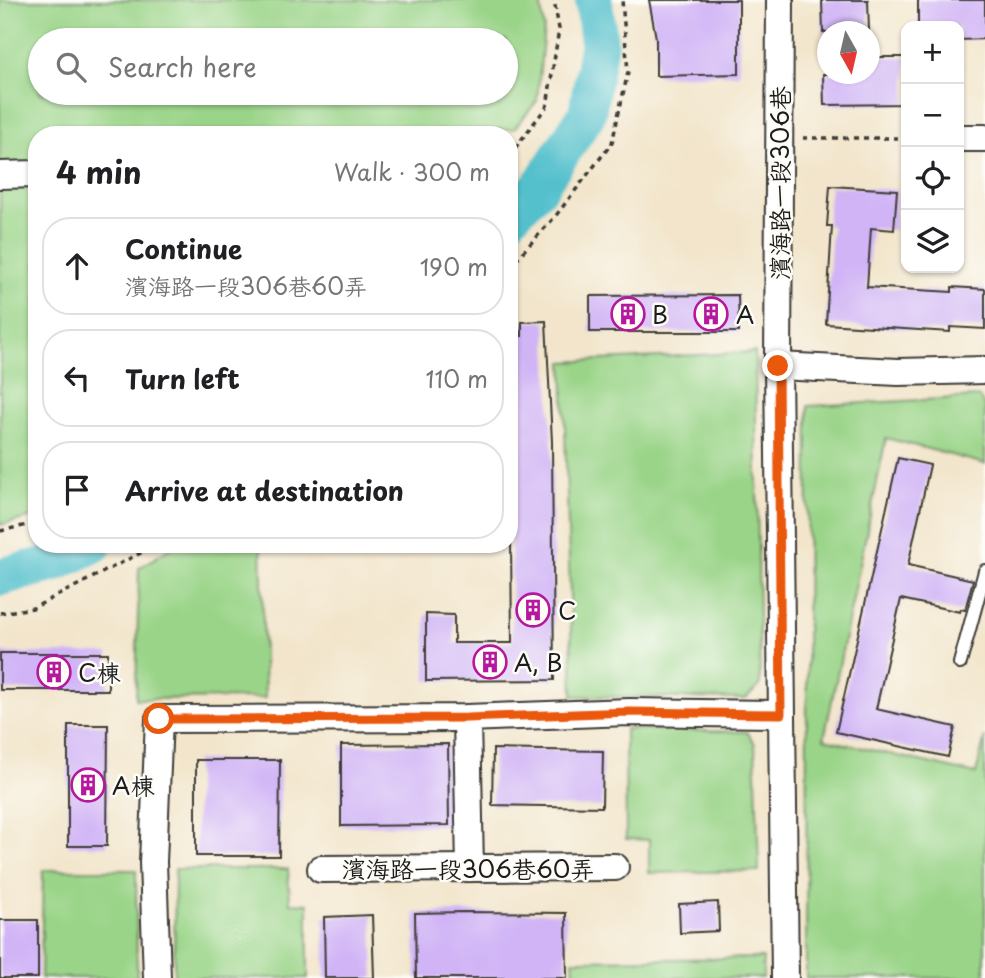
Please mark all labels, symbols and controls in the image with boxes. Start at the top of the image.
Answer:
north arrow [817,21,880,84]
map controls [901,21,964,273]
button: + [901,21,964,84]
search box [28,28,518,105]
text: Search here [108,47,257,86]
icon: search [52,48,90,86]
button: − [901,84,964,147]
street label: 濱海路一段306巷 [761,86,797,280]
button: locate [901,147,964,210]
text: 4 min [56,149,142,194]
text: Walk · 300 m [334,154,490,189]
button: layers [901,210,964,273]
text: Continue [125,229,242,268]
icon: ahead [58,247,96,285]
text: 190 m [420,249,488,284]
text: 濱海路一段306巷60弄 [125,268,367,303]
building icon: B [609,295,647,333]
building icon: A [692,295,730,333]
place label: B [652,296,668,332]
place label: A [736,296,754,332]
route end [762,350,793,381]
icon: left [58,359,96,397]
text: Turn left [125,359,240,398]
text: 110 m [426,361,488,396]
icon: arrive [58,471,96,509]
text: Arrive at destination [125,471,404,510]
building icon: C [514,591,552,629]
place label: C [558,592,577,628]
building icon: A, B [471,643,509,681]
place label: A, B [514,644,562,680]
building icon: C棟 [35,653,73,691]
place label: C棟 [78,654,122,690]
route start [143,703,174,734]
building icon: A棟 [69,766,107,804]
place label: A棟 [112,767,155,803]
street label: 濱海路一段306巷60弄 [342,850,594,886]

